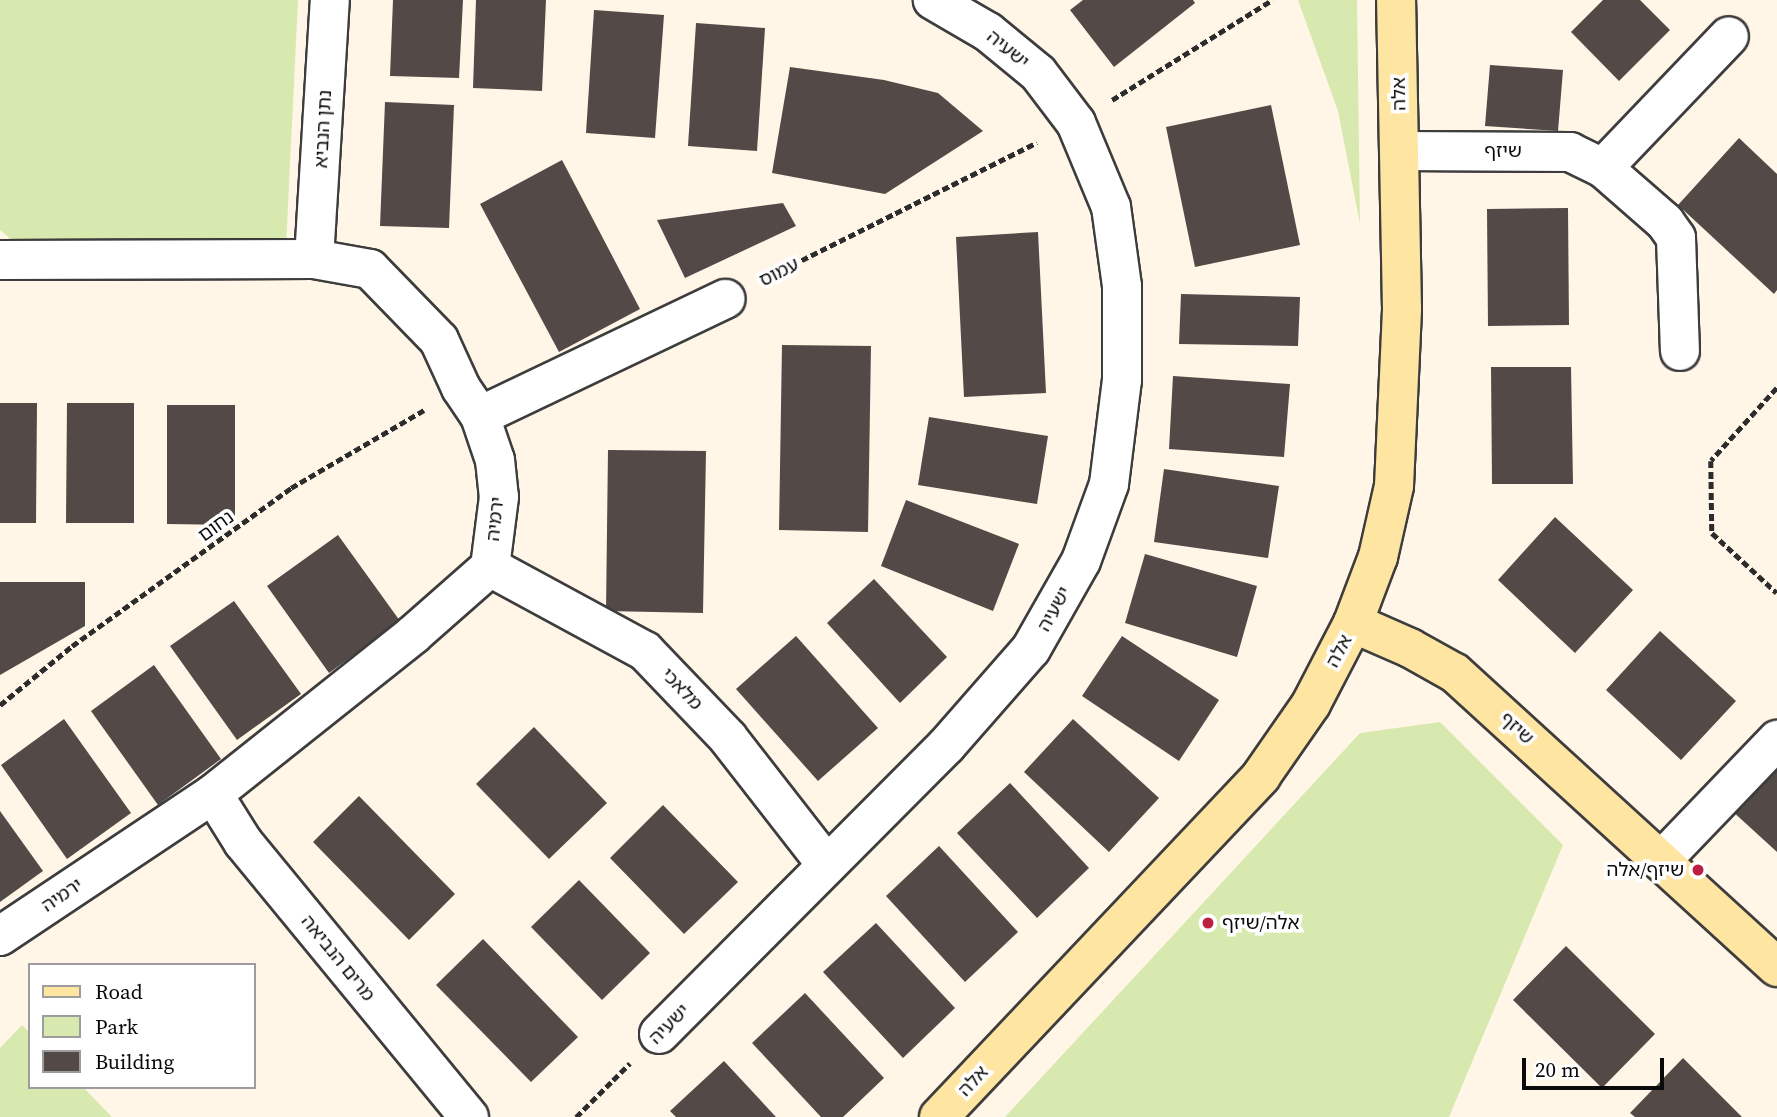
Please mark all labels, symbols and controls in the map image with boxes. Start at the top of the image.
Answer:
street label: ישעיה [982,25,1034,73]
street label: אלה [1387,77,1411,111]
street label: נתן הנביא [310,89,336,169]
street label: שיזף [1484,140,1522,162]
street label: עמוס [755,252,803,292]
street label: ירמיה [481,496,509,542]
street label: נחום [194,506,238,546]
street label: ישעיה [1032,583,1076,635]
street label: אלה [1321,631,1357,671]
street label: מלאכי [657,663,707,715]
street label: שיזף [1496,707,1538,749]
place label: שיזף/אלה [1606,859,1684,881]
marker: שיזף/אלה [1690,862,1706,878]
street label: ירמיה [37,873,87,917]
street label: מרים הנביאה [296,910,380,1006]
place label: אלה/שיזף [1222,912,1300,934]
marker: אלה/שיזף [1200,915,1216,931]
legend [28,963,256,1089]
text: Road [95,977,143,1006]
street label: ישעיה [644,999,694,1049]
text: Park [95,1012,138,1041]
scale bar [1525,1044,1667,1088]
text: Building [95,1047,174,1076]
text: 20 m [1535,1055,1580,1084]
street label: אלה [953,1061,993,1101]

